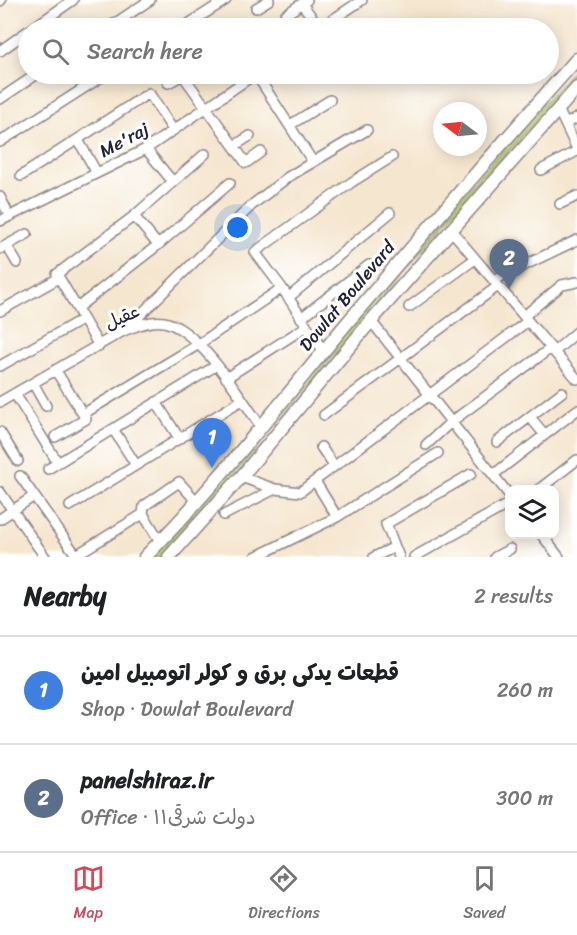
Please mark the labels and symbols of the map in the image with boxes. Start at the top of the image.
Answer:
north arrow [433,102,487,156]
street label: Me'raj [93,113,155,167]
your location [223,213,252,242]
street label: Dowlat Boulevard [291,232,404,359]
pin: 2 [490,240,528,289]
street label: عقیل [99,295,145,339]
pin: 1 [192,418,232,468]

